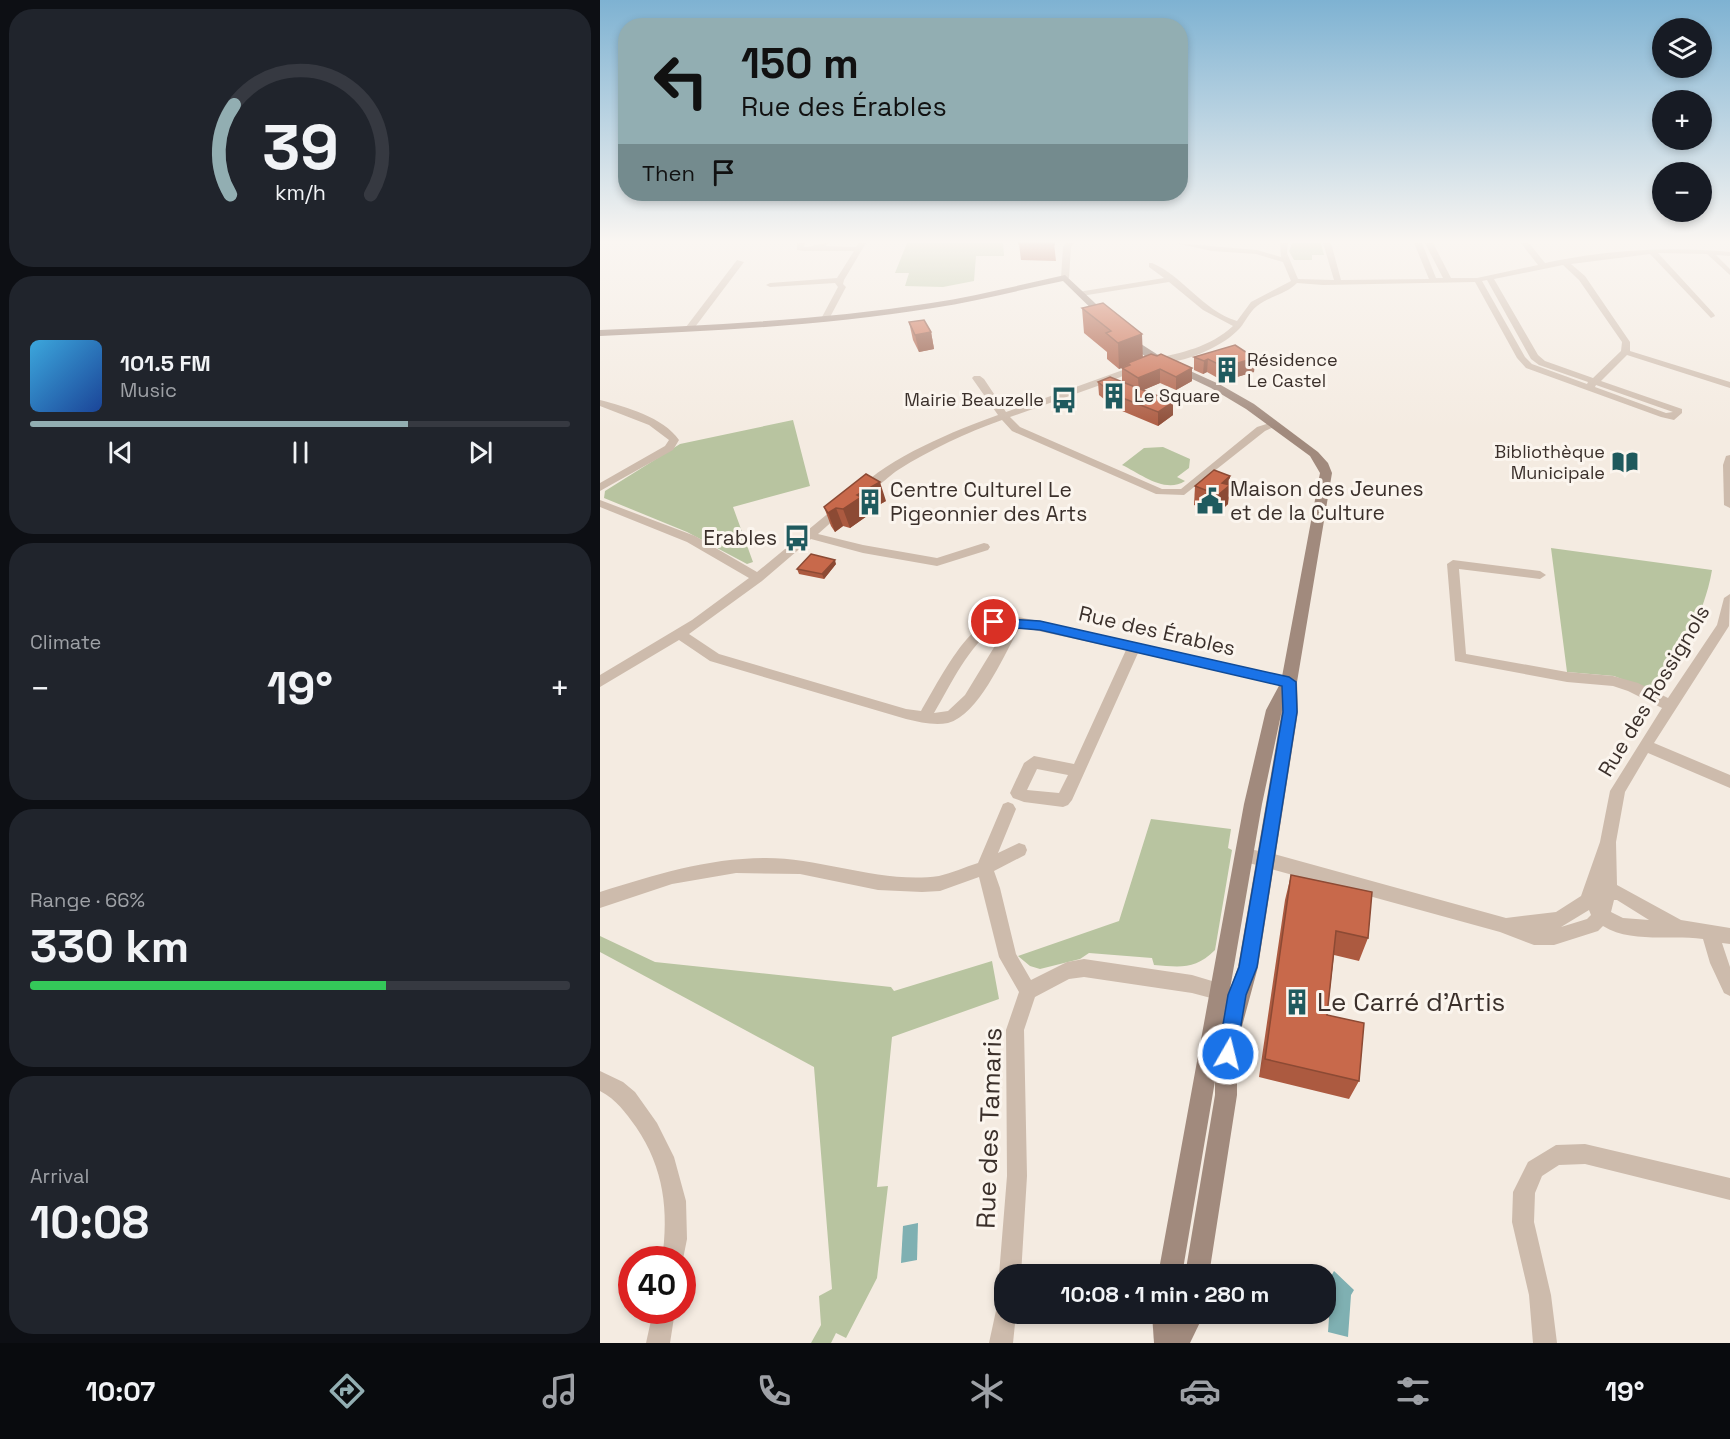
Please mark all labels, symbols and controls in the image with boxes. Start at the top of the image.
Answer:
map controls [1652,18,1712,222]
button: layers [1652,18,1712,78]
text: 150 m [741,37,859,90]
icon: left [642,42,720,120]
text: Rue des Érables [741,89,947,124]
button: + [1652,90,1712,150]
text: 39 [262,108,338,187]
icon: arrive [707,156,740,189]
text: Then [642,159,695,187]
button: − [1652,162,1712,222]
text: km/h [274,179,326,206]
place label: Résidence Le Castel [1247,348,1338,392]
text: 101.5 FM [120,349,211,377]
building icon: Résidence Le Castel [1212,355,1242,385]
text: Music [120,377,177,403]
building icon: Le Square [1099,381,1129,411]
place label: Le Square [1134,384,1220,407]
bus stop icon: Mairie Beauzelle [1049,385,1079,415]
place label: Mairie Beauzelle [904,388,1044,411]
icon: previous [104,436,137,469]
icon: pause [284,436,317,469]
icon: next [464,436,497,469]
place label: Bibliothèque Municipale [1494,440,1605,484]
library icon: Bibliothèque Municipale [1610,447,1640,477]
place label: Maison des Jeunes et de la Culture [1230,475,1424,526]
place label: Centre Culturel Le Pigeonnier des Arts [890,476,1087,527]
public building icon: Maison des Jeunes et de la Culture [1195,486,1225,516]
building icon: Centre Culturel Le Pigeonnier des Arts [855,487,885,517]
bus stop icon: Erables [782,523,812,553]
place label: Erables [703,524,777,551]
pin [968,596,1019,647]
street label: Rue des Érables [1076,599,1238,662]
street label: Rue des Rossignols [1592,600,1715,781]
icon: arrive [977,605,1010,638]
text: Climate [30,629,101,655]
text: 19° [267,660,333,717]
text: − [30,668,50,710]
text: + [550,668,570,710]
text: Range · 66% [30,887,145,913]
text: 330 km [30,918,189,975]
place label: Le Carré d'Artis [1317,985,1505,1019]
building icon: Le Carré d'Artis [1282,987,1312,1017]
position arrow [1196,1022,1260,1086]
street label: Rue des Tamaris [968,1027,1010,1229]
text: Arrival [30,1163,89,1189]
text: 10:08 [30,1194,149,1251]
speed limit sign: 40 [618,1246,696,1324]
text: 10:08 · 1 min · 280 m [1061,1280,1269,1308]
icon: directions [326,1370,368,1412]
icon: music [539,1370,581,1412]
icon: phone [753,1370,795,1412]
icon: climate [966,1370,1008,1412]
icon: car [1179,1370,1221,1412]
icon: filters [1392,1370,1434,1412]
text: 10:07 [86,1374,155,1409]
text: 19° [1605,1374,1644,1409]

